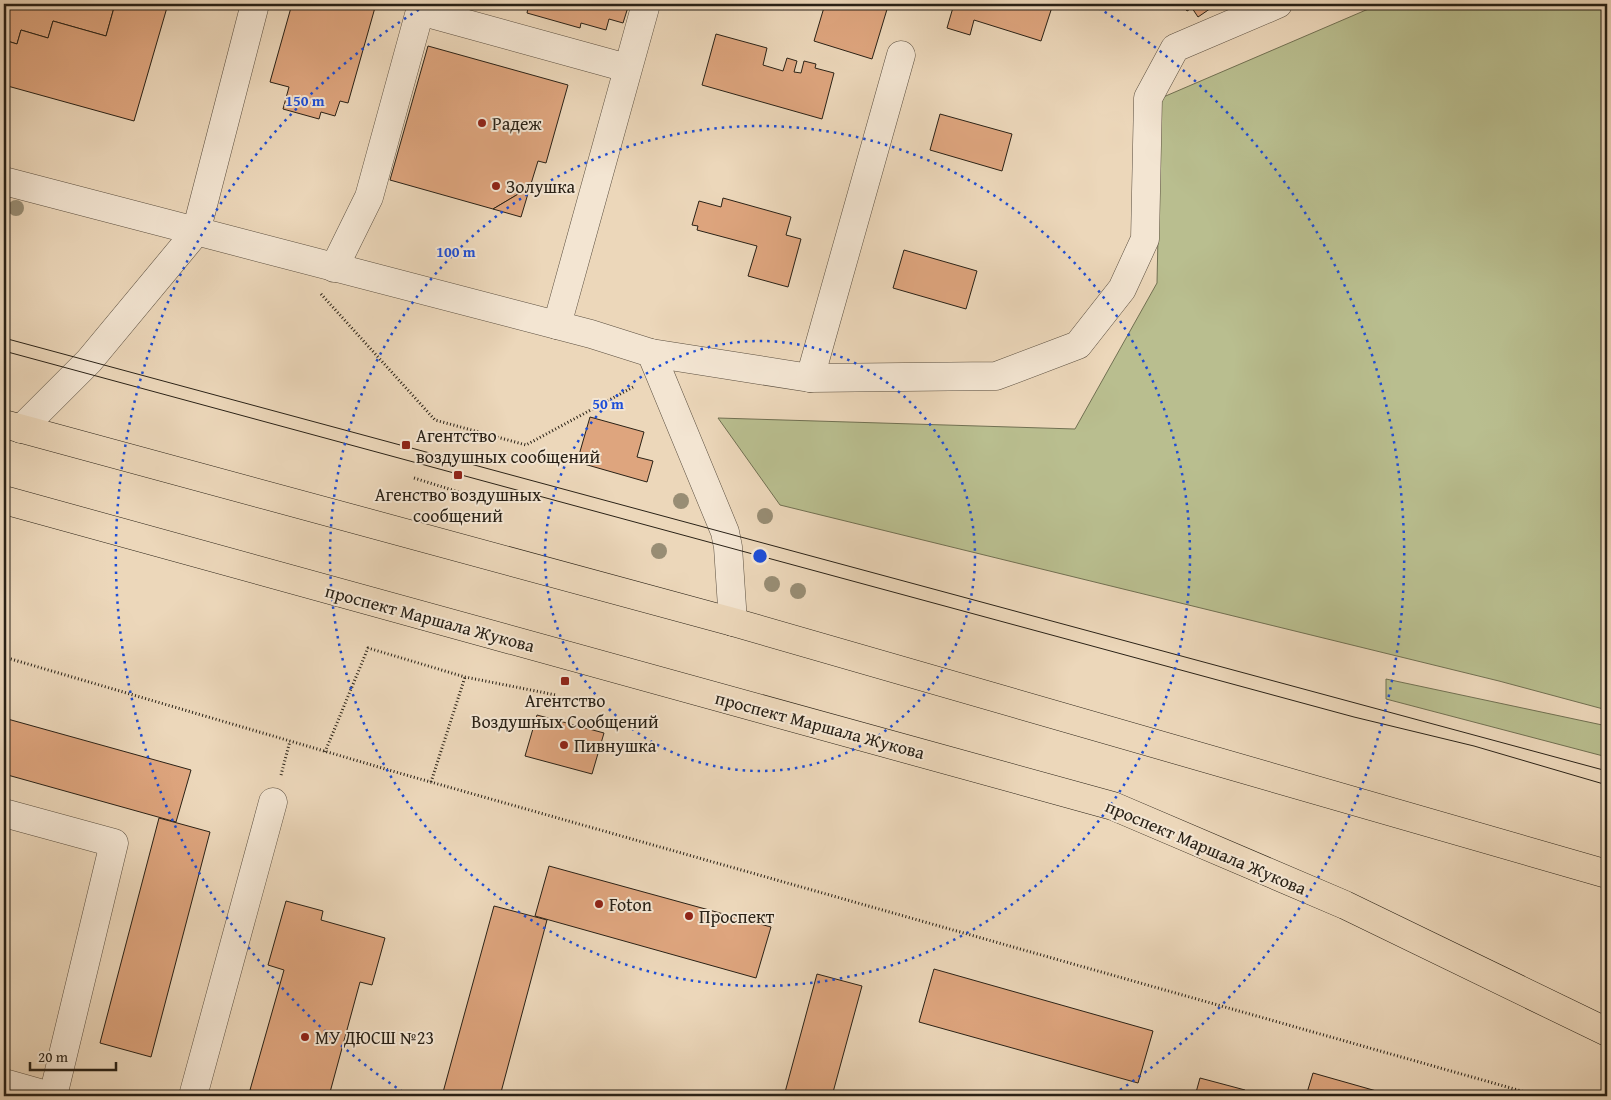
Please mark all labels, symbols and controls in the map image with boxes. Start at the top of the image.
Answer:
text: 150 m [285,90,325,111]
place label: Радеж [492,110,542,137]
marker: Радеж [476,117,488,129]
place label: Золушка [506,173,576,200]
marker: Золушка [490,180,502,192]
text: 100 m [436,241,476,262]
text: 50 m [592,393,624,414]
place label: Агентство воздушных сообщений [416,422,601,470]
marker: Агентство воздушных сообщений [400,439,412,451]
marker: Агенство воздушных сообщений [452,469,464,481]
place label: Агенство воздушных сообщений [375,481,542,529]
centre of rings [751,547,769,565]
street label: проспект Маршала Жукова [322,577,538,659]
marker: Агентство Воздушных Сообщений [559,675,571,687]
street label: проспект Маршала Жукова [712,684,928,766]
place label: Агентство Воздушных Сообщений [471,687,659,735]
place label: Пивнушка [574,732,657,759]
marker: Пивнушка [558,739,570,751]
street label: проспект Маршала Жукова [1101,792,1311,902]
place label: Foton [609,891,652,918]
marker: Foton [593,898,605,910]
place label: Проспект [699,903,774,930]
marker: Проспект [683,910,695,922]
place label: МУ ДЮСШ №23 [315,1024,434,1051]
marker: МУ ДЮСШ №23 [299,1031,311,1043]
scale bar [30,1040,116,1072]
text: 20 m [38,1046,69,1067]

